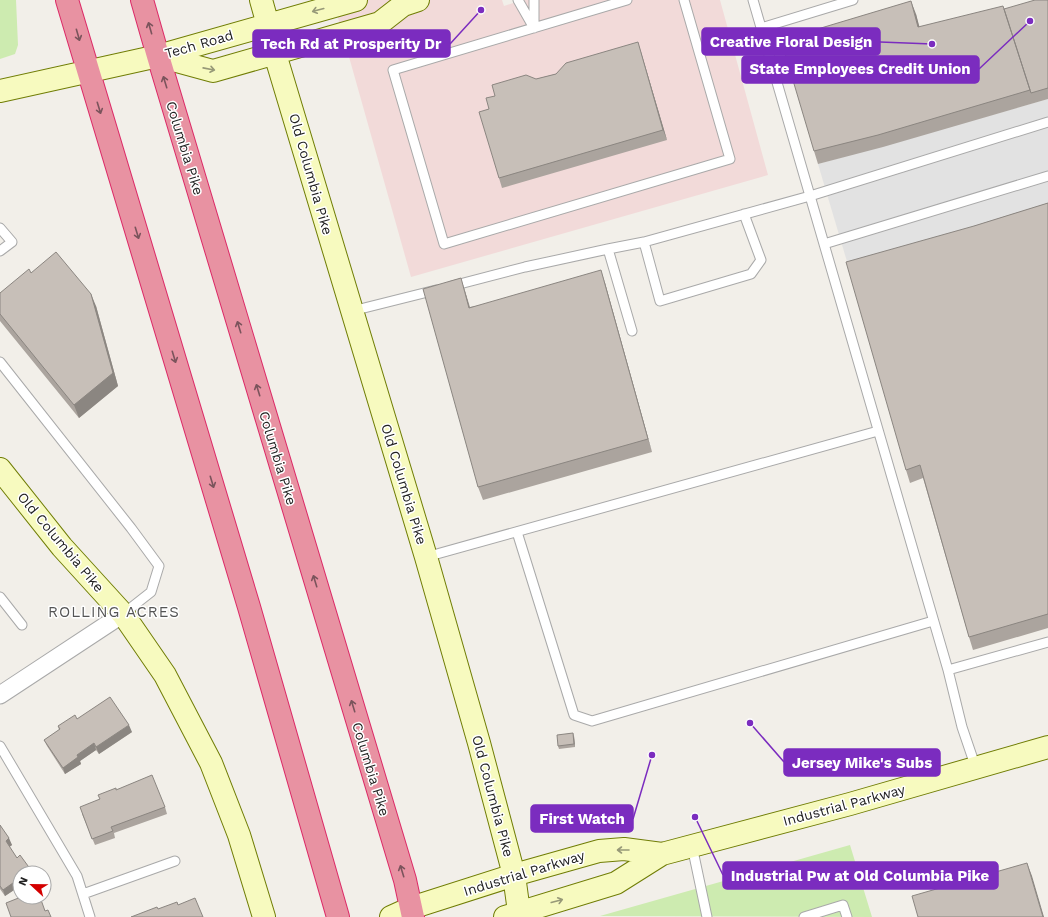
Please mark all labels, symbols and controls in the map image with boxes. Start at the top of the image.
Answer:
one-way arrow [312,7,325,14]
one-way arrow [146,22,153,35]
street label: Tech Road [163,27,235,61]
callout: Creative Floral Design [702,28,880,55]
one-way arrow [75,29,82,42]
callout: Tech Rd at Prosperity Dr [253,30,450,57]
text: Creative Floral Design [710,33,872,51]
text: Tech Rd at Prosperity Dr [261,35,442,53]
callout: State Employees Credit Union [742,56,979,83]
text: State Employees Credit Union [749,60,971,78]
one-way arrow [202,66,215,74]
one-way arrow [161,75,168,88]
street label: Columbia Pike [163,99,207,197]
one-way arrow [96,102,103,115]
street label: Old Columbia Pike [286,111,336,237]
one-way arrow [134,226,141,239]
one-way arrow [235,321,242,334]
one-way arrow [171,351,178,364]
one-way arrow [254,384,261,397]
street label: Columbia Pike [256,409,300,507]
street label: Old Columbia Pike [378,422,430,546]
one-way arrow [209,475,216,488]
street label: Old Columbia Pike [15,489,107,595]
one-way arrow [311,575,318,588]
district label: ROLLING ACRES [48,603,180,621]
one-way arrow [349,700,356,713]
street label: Columbia Pike [349,720,393,818]
street label: Old Columbia Pike [469,733,517,859]
callout: Jersey Mike's Subs [784,749,940,776]
text: Jersey Mike's Subs [792,754,932,772]
street label: Industrial Parkway [781,781,908,829]
callout: First Watch [531,805,633,832]
text: First Watch [539,810,625,828]
one-way arrow [617,846,630,854]
street label: Industrial Parkway [462,847,587,899]
callout: Industrial Pw at Old Columbia Pike [723,862,998,889]
one-way arrow [398,864,405,877]
north arrow [12,865,52,905]
text: Industrial Pw at Old Columbia Pike [731,867,989,885]
text: N [16,875,31,888]
one-way arrow [550,897,563,905]

